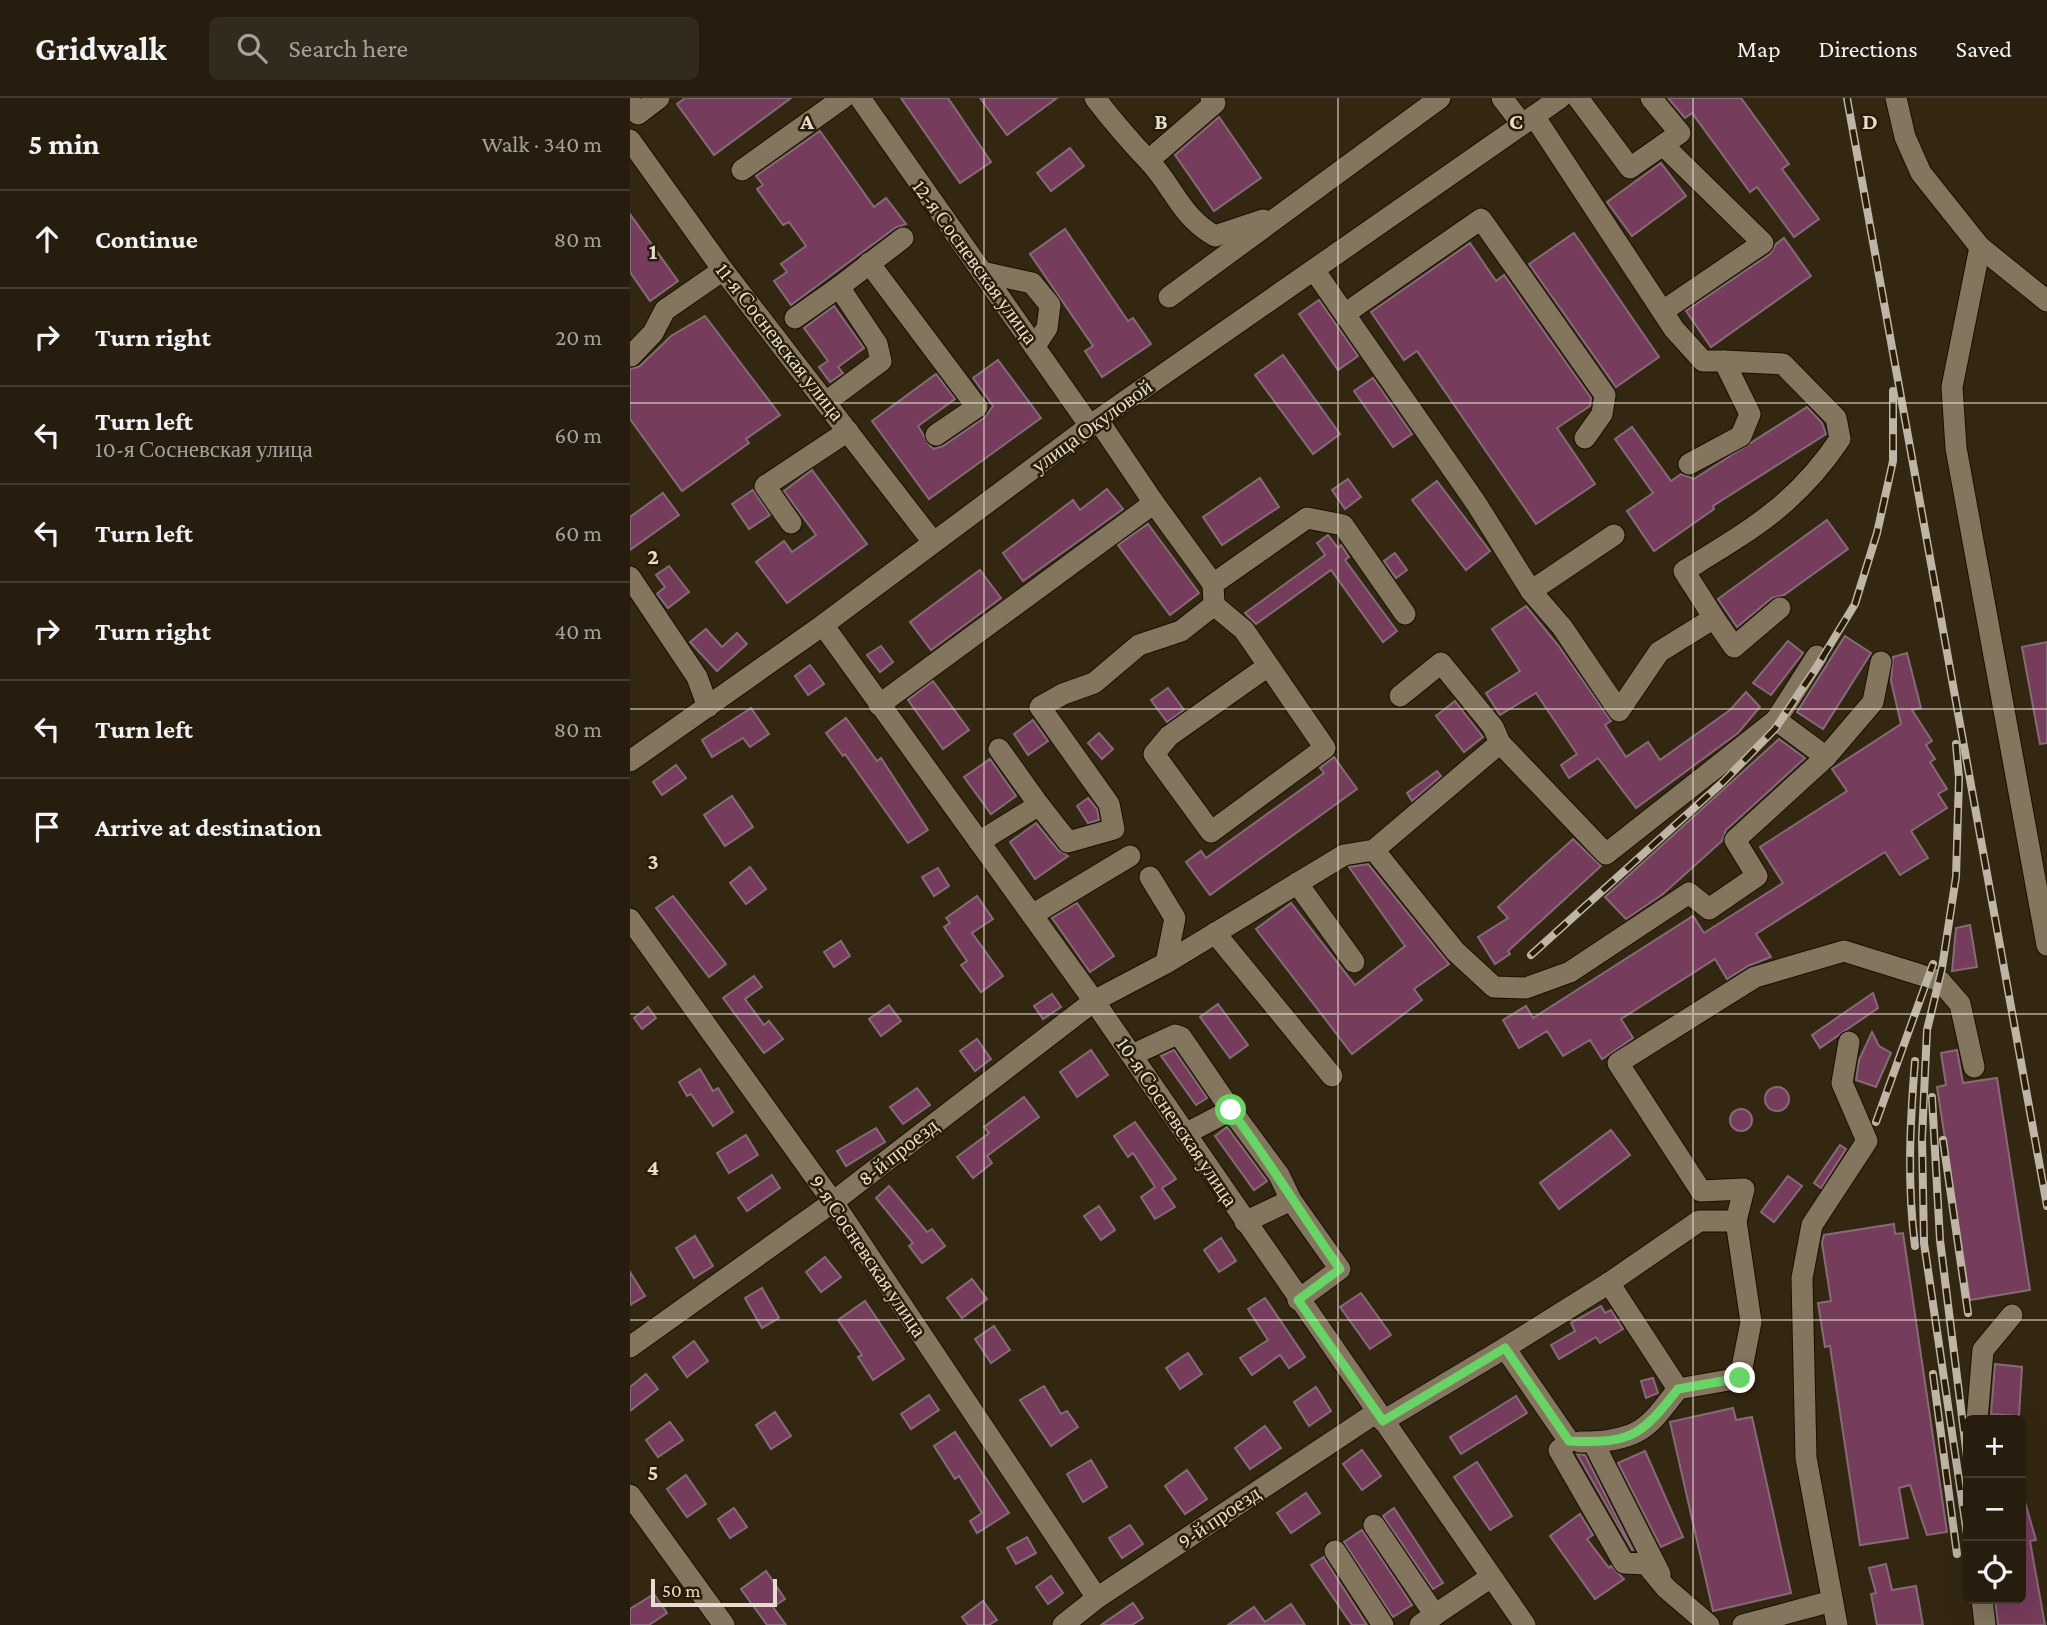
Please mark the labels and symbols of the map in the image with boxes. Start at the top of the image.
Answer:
text: A [799,108,814,134]
text: B [1154,108,1168,134]
text: C [1509,108,1523,134]
text: D [1862,108,1878,134]
street label: 12-я Сосневская улица [907,175,1043,349]
text: 1 [649,238,658,264]
street label: 11-я Сосневская улица [711,258,850,426]
street label: улица Окуловой [1027,374,1157,478]
text: 2 [647,543,659,569]
text: 3 [647,848,659,874]
street label: 10-я Сосневская улица [1111,1033,1243,1212]
route start [1215,1094,1246,1125]
street label: 8-й проезд [853,1113,943,1191]
text: 4 [647,1154,659,1180]
street label: 9-я Сосневская улица [805,1170,932,1342]
route end [1724,1362,1755,1393]
text: 5 [647,1459,659,1485]
street label: 9-й проезд [1173,1481,1265,1553]
scale bar [651,1576,777,1608]

